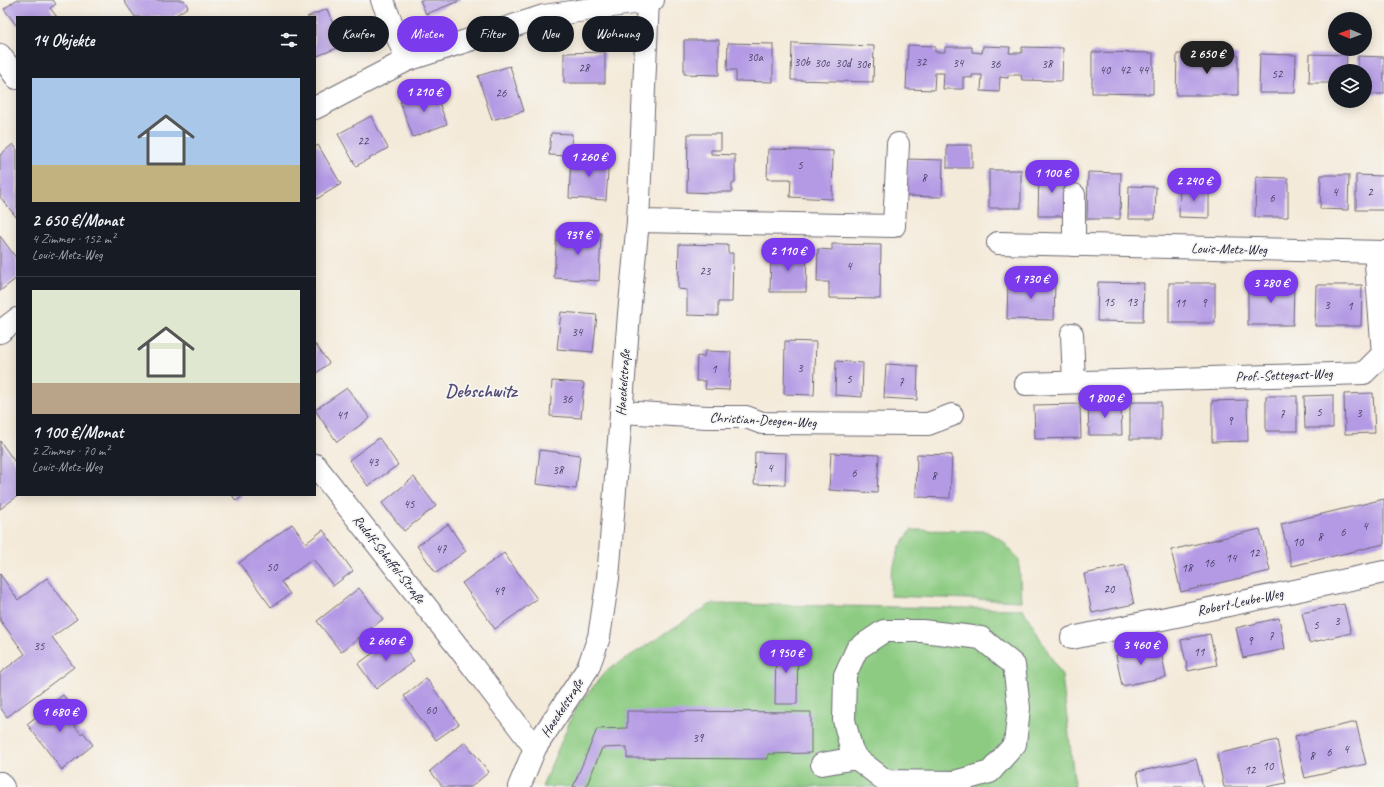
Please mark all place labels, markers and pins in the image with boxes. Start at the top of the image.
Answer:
pin: 2 650 € [1170,41,1244,75]
pin: 1 210 € [387,79,461,113]
pin: 1 260 € [552,144,626,178]
pin: 1 100 € [1015,160,1089,194]
pin: 2 240 € [1157,168,1231,202]
pin: 939 € [550,222,606,256]
pin: 2 110 € [751,238,825,272]
pin: 1 730 € [994,266,1068,300]
pin: 3 280 € [1234,270,1308,304]
pin: 1 800 € [1068,385,1142,419]
pin: 2 660 € [349,628,423,662]
pin: 3 460 € [1104,632,1178,666]
pin: 1 950 € [749,640,823,674]
pin: 1 680 € [23,699,97,733]

